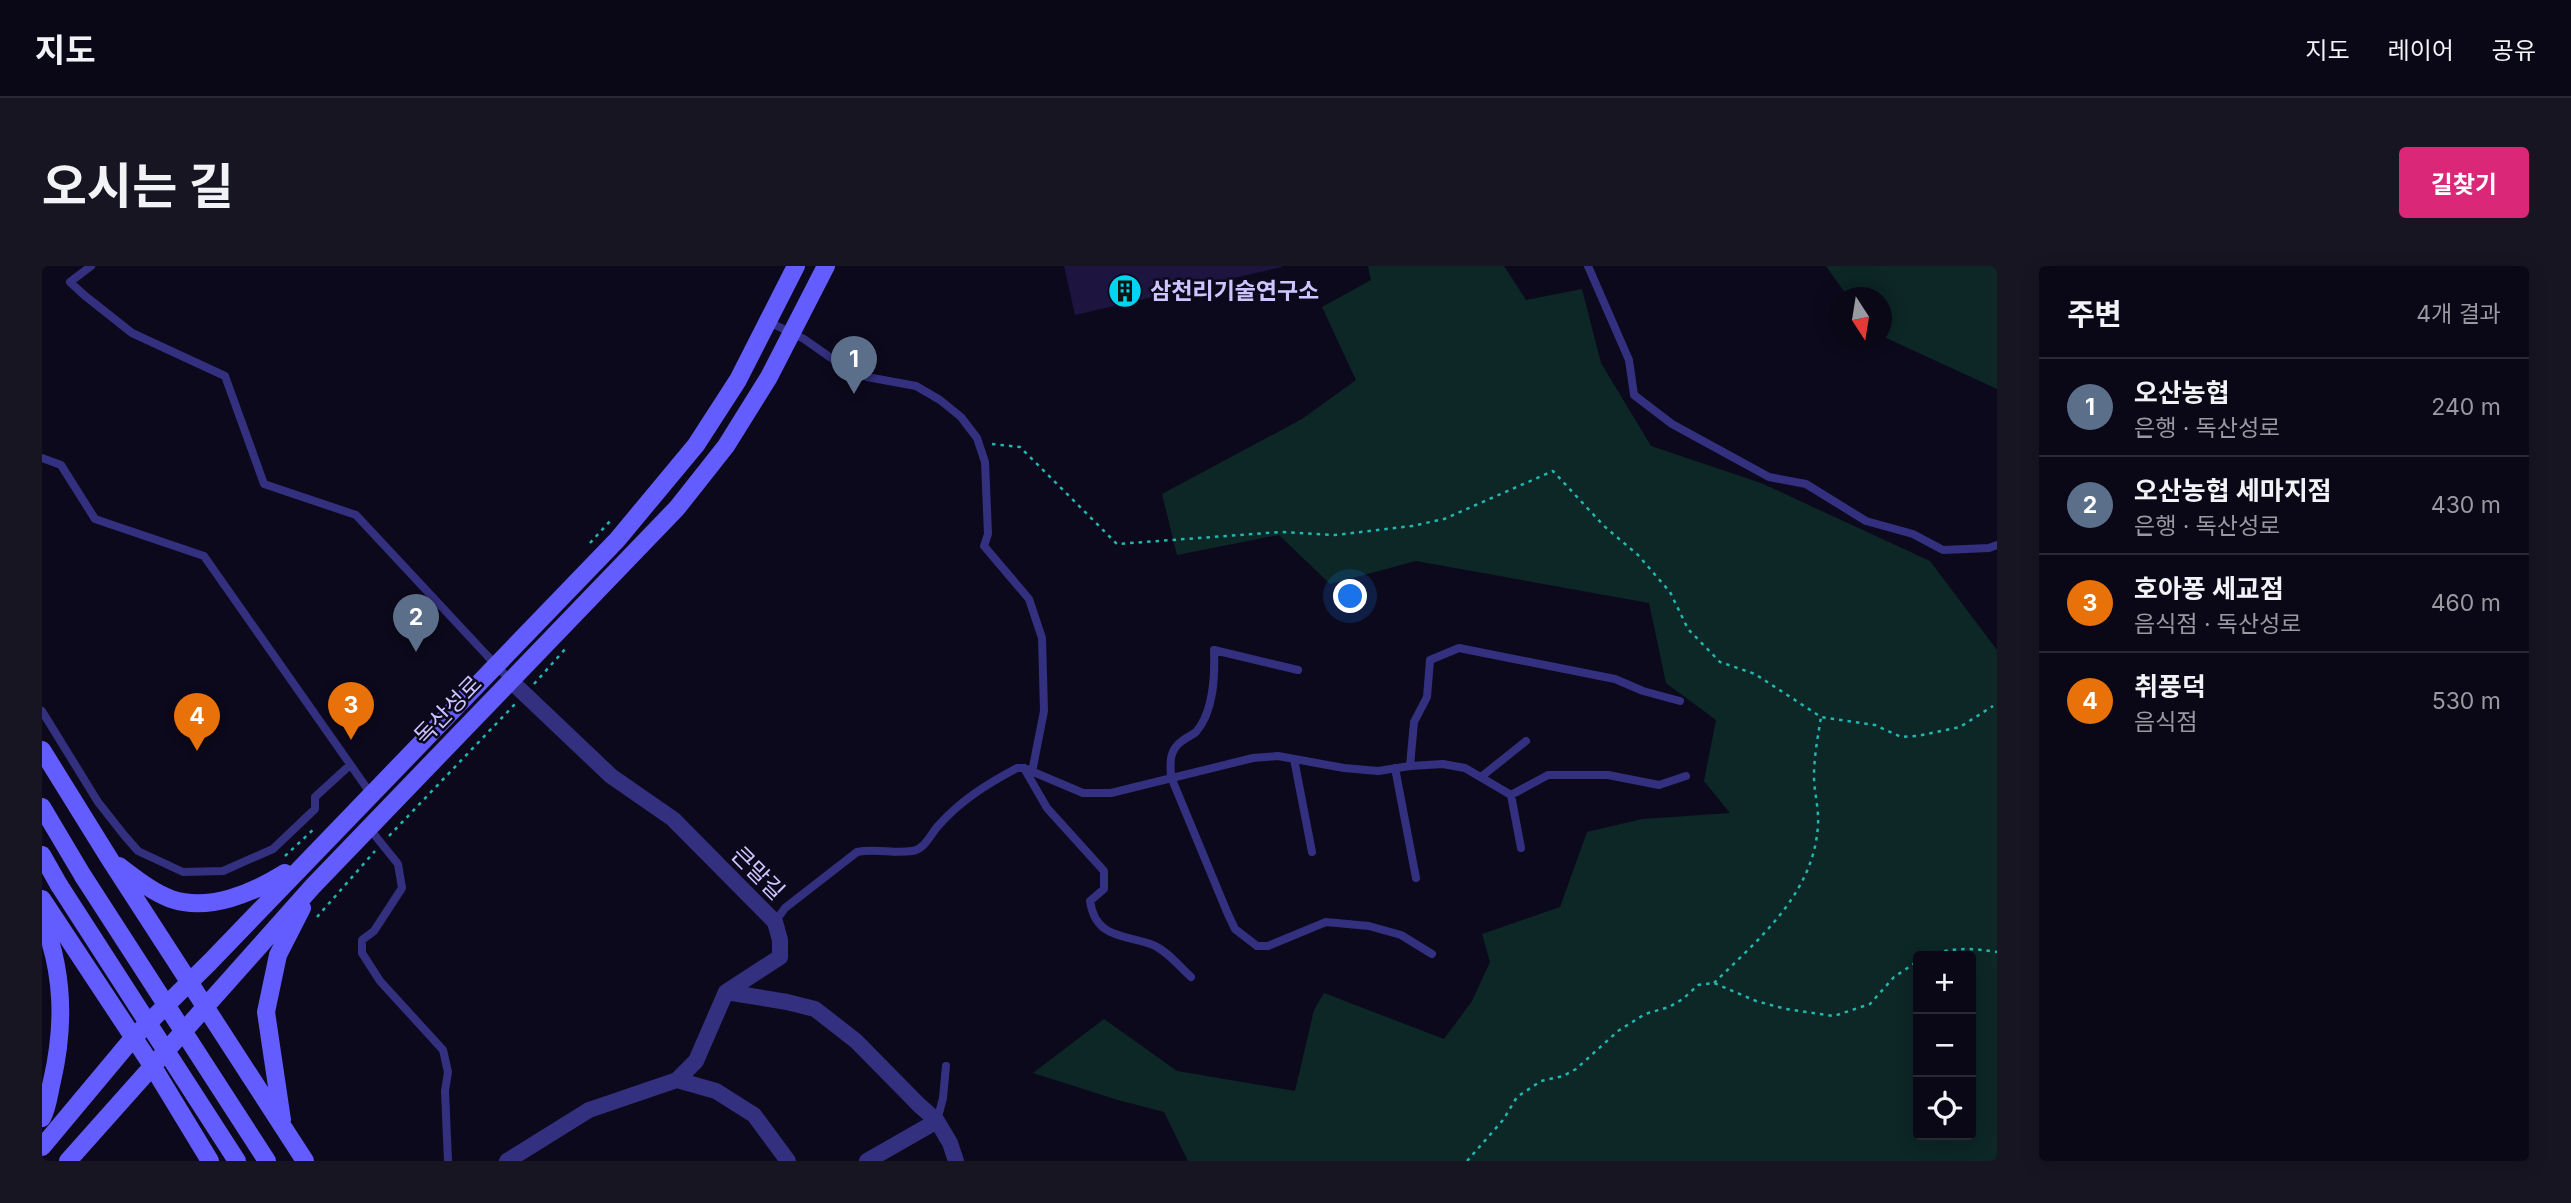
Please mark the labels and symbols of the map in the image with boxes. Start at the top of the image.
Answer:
building icon: 삼천리기술연구소 [1106,272,1144,310]
place label: 삼천리기술연구소 [1150,277,1319,305]
north arrow [1829,287,1892,350]
pin: 1 [831,336,877,394]
your location [1333,579,1367,613]
pin: 2 [393,594,439,652]
street label: 독산성로 [409,670,487,750]
pin: 3 [328,682,374,740]
pin: 4 [174,693,220,751]
street label: 큰말길 [726,841,790,905]

